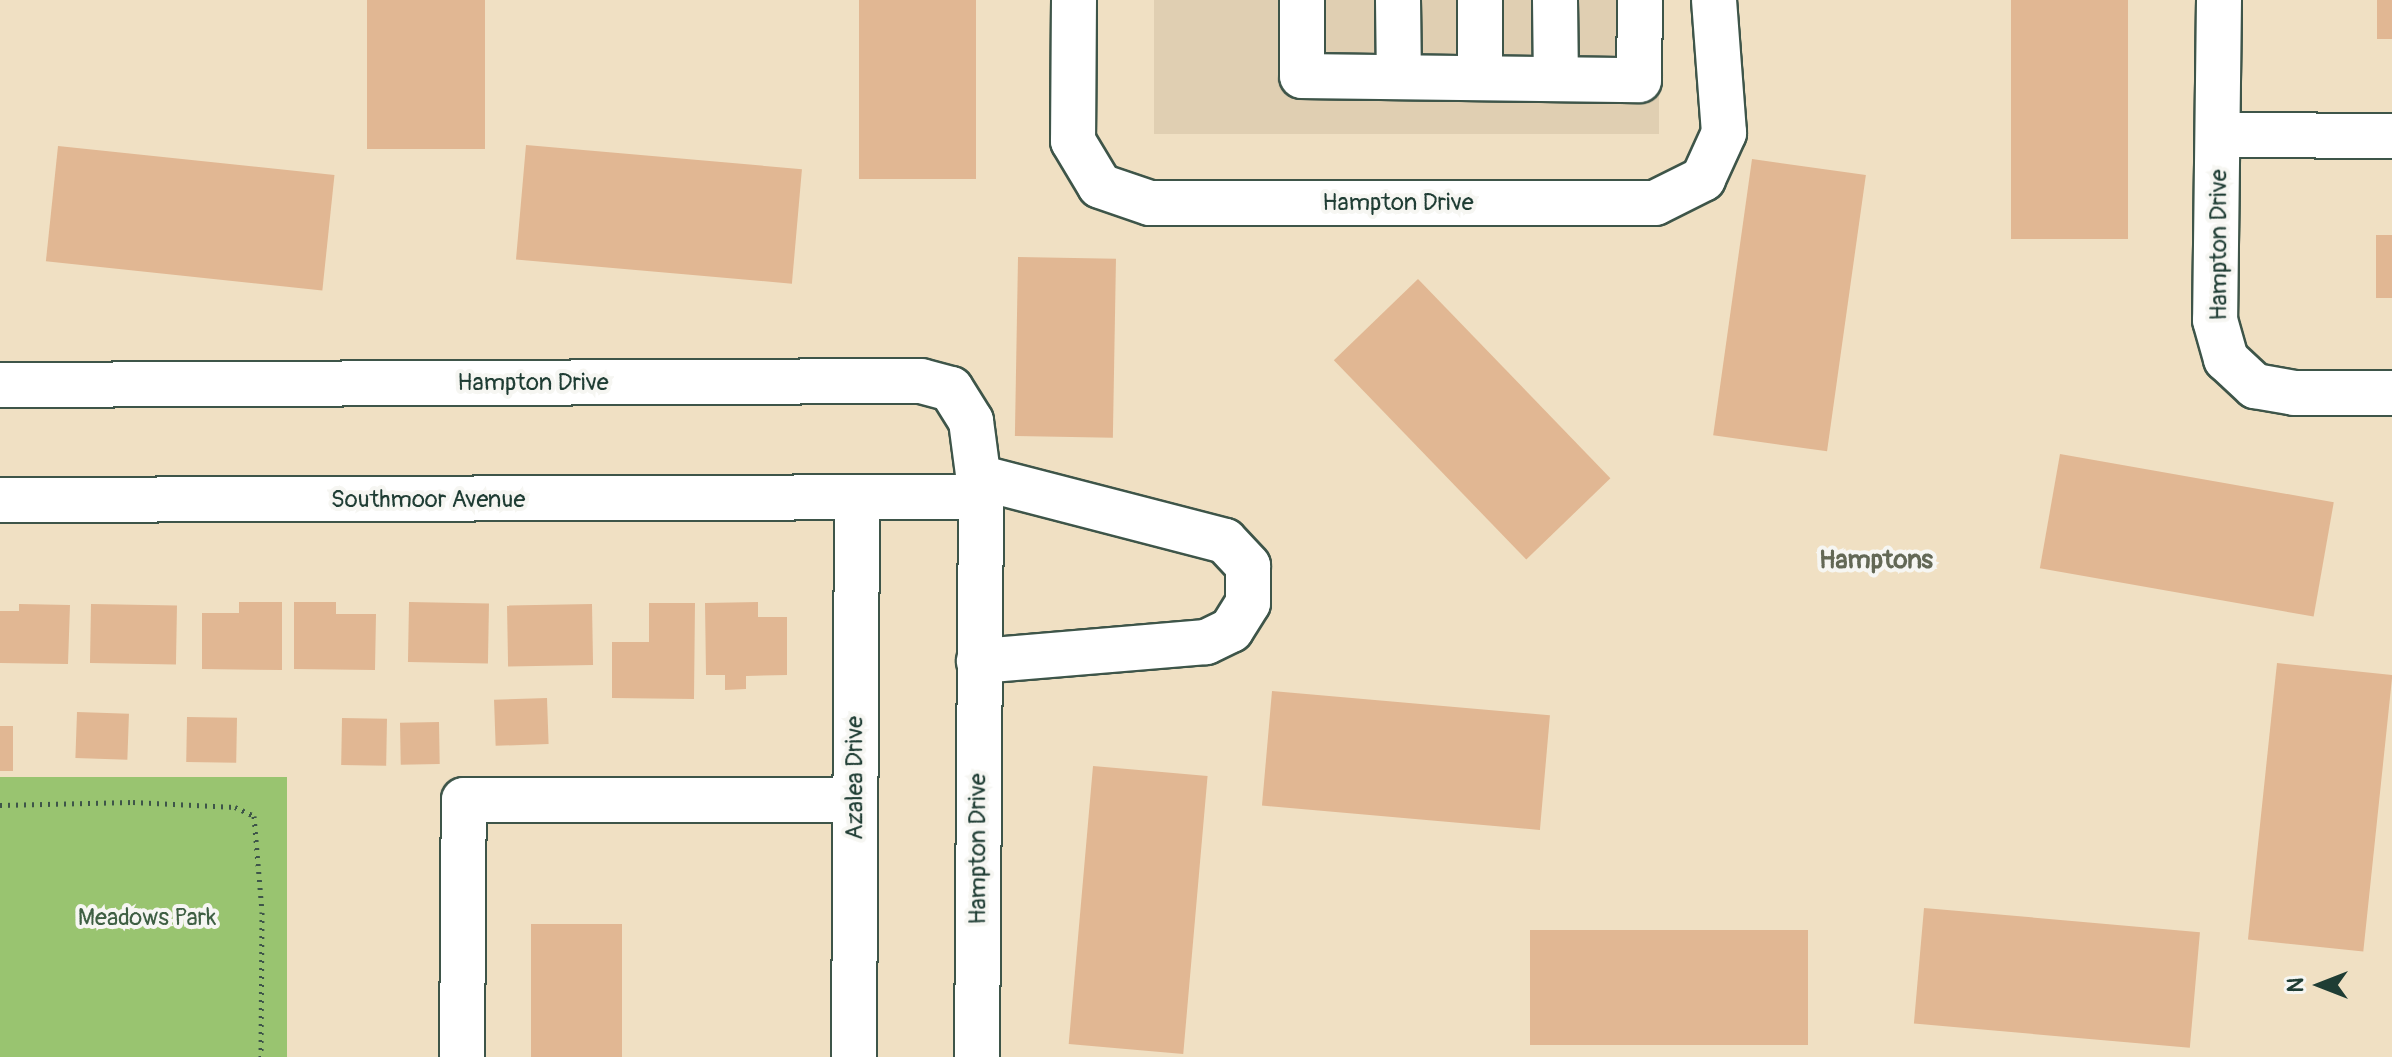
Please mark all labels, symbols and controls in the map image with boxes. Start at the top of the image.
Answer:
street label: Hampton Drive [2205,169,2233,321]
street label: Hampton Drive [1322,189,1474,217]
street label: Hampton Drive [457,369,609,397]
street label: Southmoor Avenue [331,486,525,514]
district label: Hamptons [1819,545,1933,577]
street label: Azalea Drive [841,716,869,840]
street label: Hampton Drive [964,773,992,925]
park label: Meadows Park [78,904,216,932]
north arrow [2280,945,2360,1025]
text: N [2282,978,2310,992]

